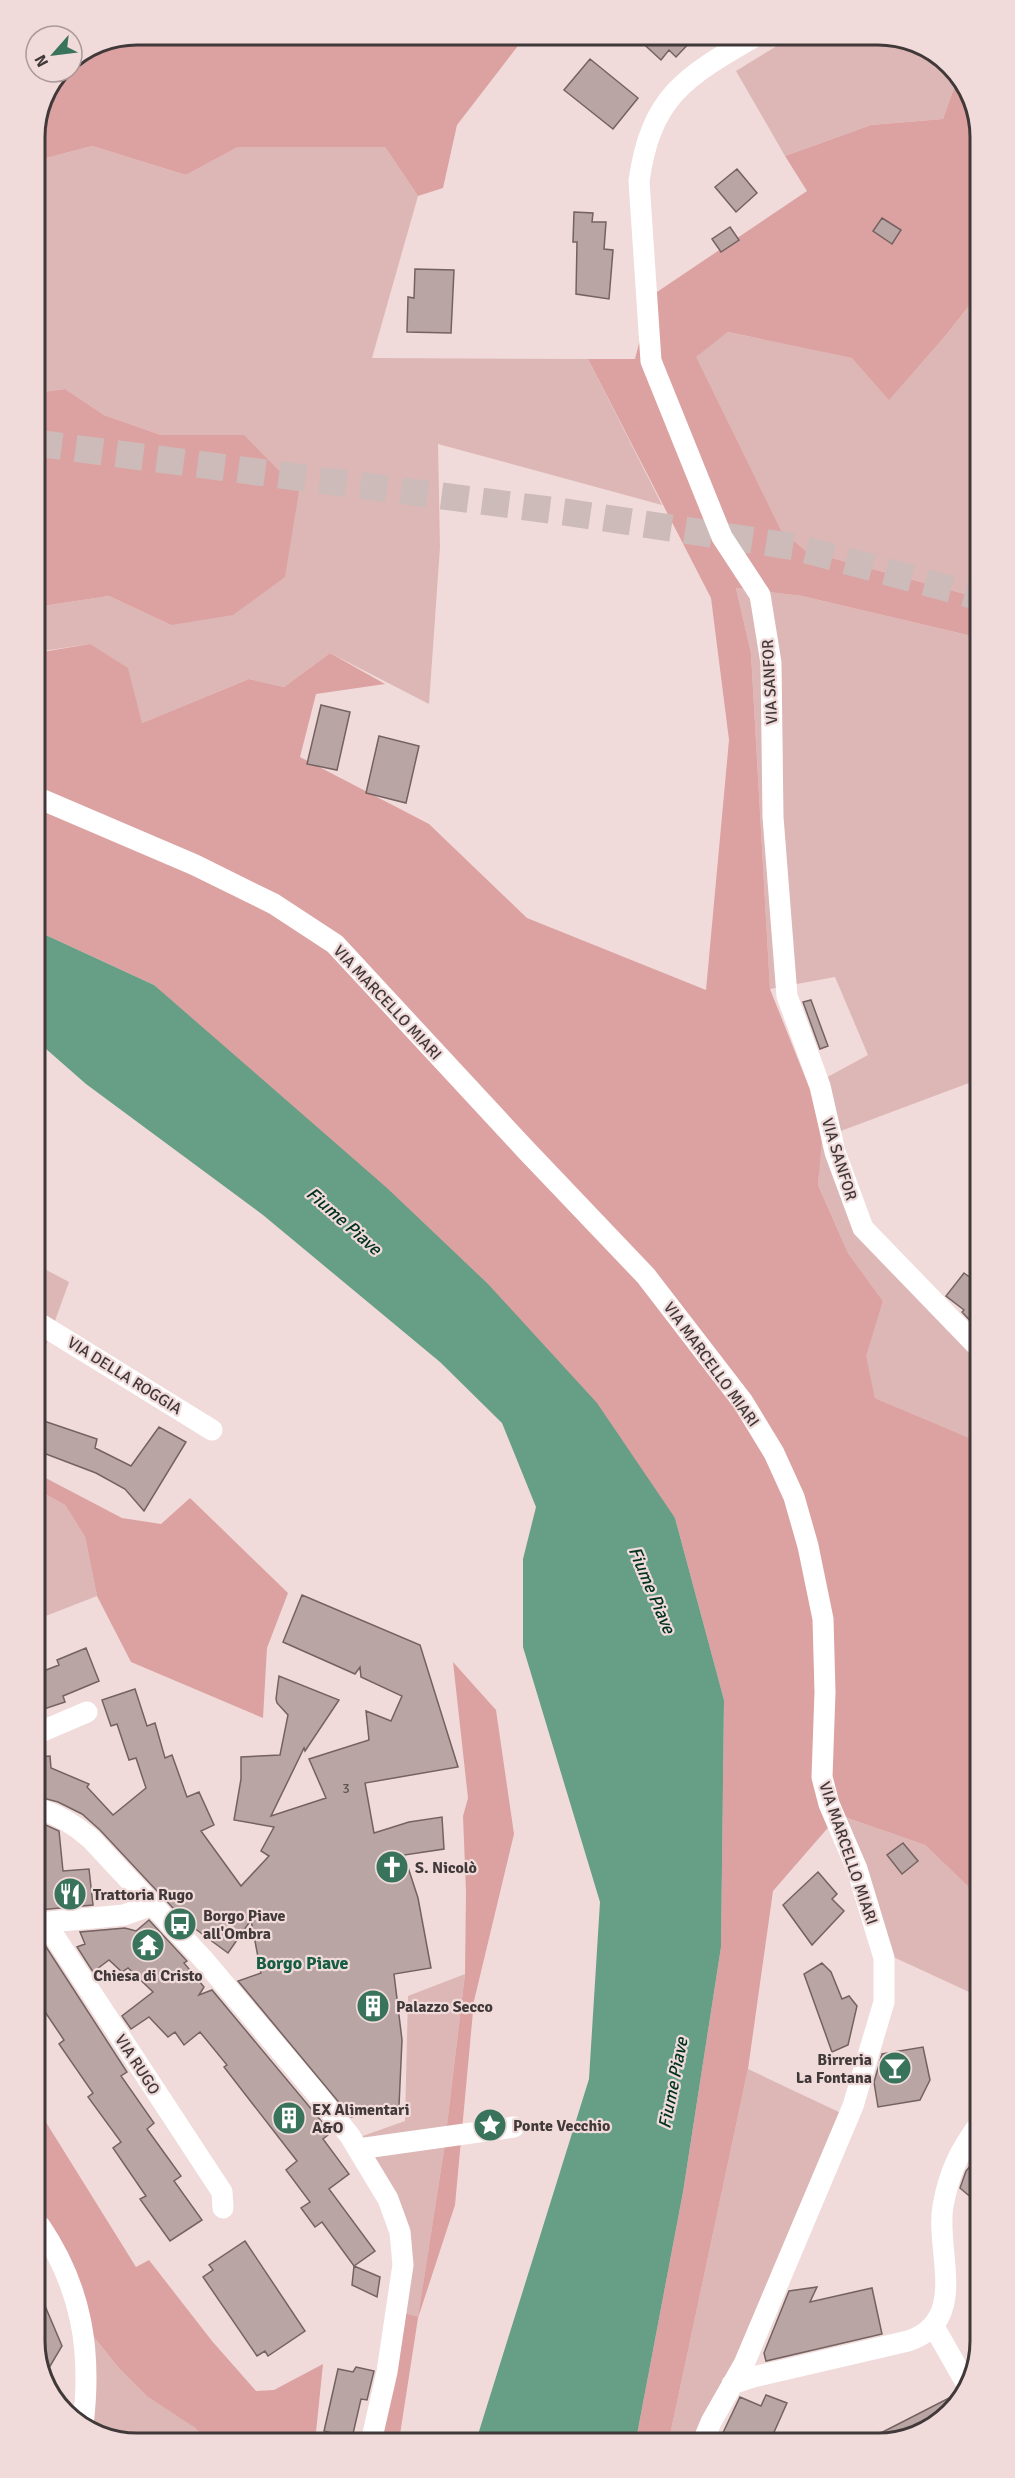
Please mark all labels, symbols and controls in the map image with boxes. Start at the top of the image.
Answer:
north arrow [24,24,84,84]
text: N [30,51,53,70]
street label: VIA SANFOR [758,639,782,725]
street label: VIA MARCELLO MIARI [329,941,446,1064]
street label: VIA SANFOR [817,1116,861,1203]
water label: Fiume Piave [302,1182,387,1260]
street label: VIA MARCELLO MIARI [659,1298,763,1431]
street label: VIA DELLA ROGGIA [64,1333,186,1419]
water label: Fiume Piave [624,1543,681,1638]
street label: VIA MARCELLO MIARI [814,1779,882,1927]
house number: 3 [342,1780,350,1797]
church icon: S. Nicolò [374,1849,410,1885]
place label: S. Nicolò [415,1858,477,1878]
restaurant icon: Trattoria Rugo [52,1876,88,1912]
place label: Trattoria Rugo [93,1885,193,1905]
bus stop icon: Borgo Piave all'Ombra [162,1906,198,1942]
place label: Borgo Piave all'Ombra [203,1906,285,1944]
temple icon: Chiesa di Cristo [130,1927,166,1963]
district label: Borgo Piave [256,1952,348,1974]
place label: Chiesa di Cristo [93,1966,203,1986]
building icon: Palazzo Secco [355,1988,391,2024]
place label: Palazzo Secco [396,1997,493,2017]
street label: VIA RUGO [110,2031,164,2098]
water label: Fiume Piave [653,2035,693,2130]
place label: Birreria La Fontana [796,2050,872,2088]
bar icon: Birreria La Fontana [877,2050,913,2086]
building icon: EX Alimentari A&O [271,2100,307,2136]
place label: EX Alimentari A&O [312,2100,409,2138]
place icon: Ponte Vecchio [472,2107,508,2143]
place label: Ponte Vecchio [513,2116,610,2136]

